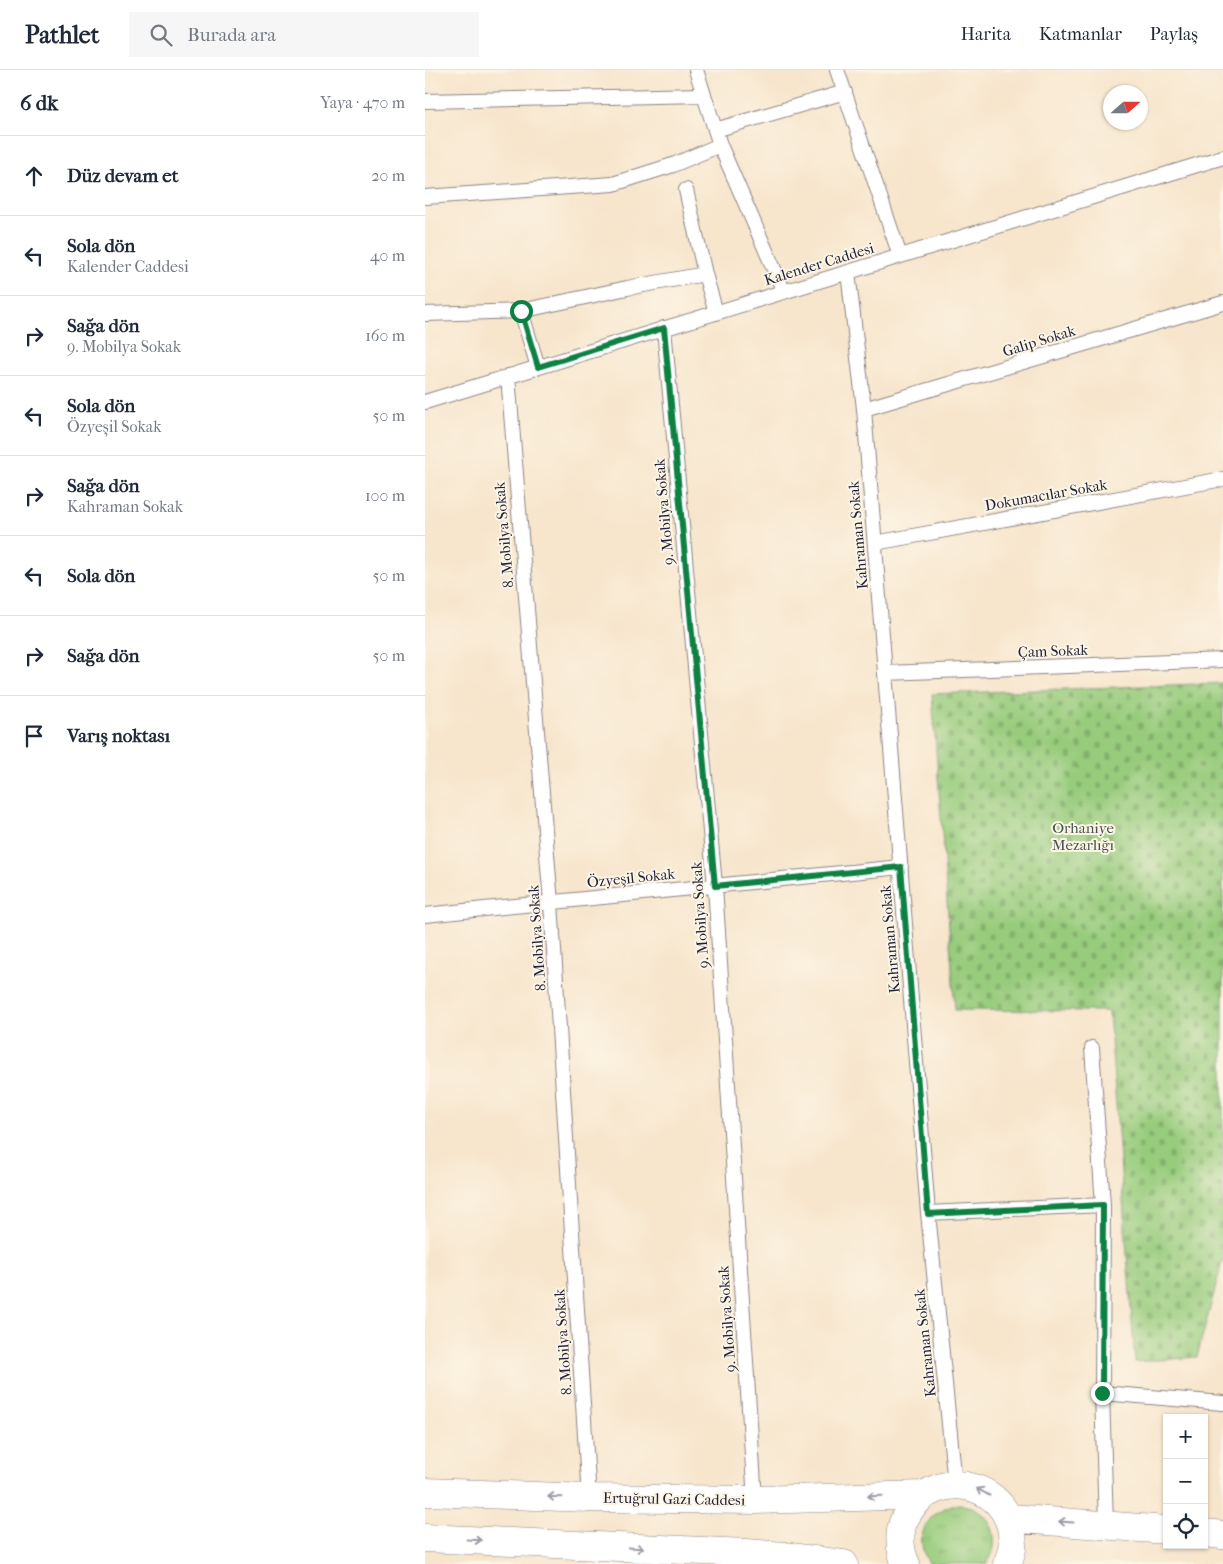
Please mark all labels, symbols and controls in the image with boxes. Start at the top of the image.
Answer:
search box [129,12,479,57]
text: Pathlet [25,21,99,49]
icon: search [147,21,175,49]
text: Burada ara [187,24,276,46]
text: Harita [961,24,1011,45]
text: Katmanlar [1039,24,1122,45]
text: Paylaş [1150,24,1198,45]
north arrow [1103,85,1148,130]
text: 6 dk [20,91,58,115]
text: Yaya · 470 m [320,93,405,112]
icon: ahead [20,162,48,190]
text: Düz devam et [67,165,178,187]
text: 20 m [371,166,405,185]
text: Sola dön [67,235,135,257]
street label: Kalender Caddesi [762,239,877,289]
icon: left [20,242,48,270]
text: 40 m [370,246,405,265]
text: Kalender Caddesi [67,257,189,276]
route start [510,300,533,323]
text: Sağa dön [67,315,140,337]
street label: Galip Sokak [1000,321,1078,361]
icon: right [20,322,48,350]
text: 160 m [365,326,405,345]
text: 9. Mobilya Sokak [67,337,181,356]
text: Sola dön [67,395,135,417]
icon: left [20,402,48,430]
text: 50 m [373,406,405,425]
text: Özyeşil Sokak [67,417,161,436]
street label: 9. Mobilya Sokak [650,458,678,566]
text: Sağa dön [67,475,140,497]
street label: Dokumacılar Sokak [983,475,1109,515]
street label: Kahraman Sokak [844,480,872,590]
street label: 8. Mobilya Sokak [490,481,518,589]
icon: right [20,482,48,510]
text: 100 m [365,486,405,505]
text: Kahraman Sokak [67,497,183,516]
icon: left [20,562,48,590]
text: Sola dön [67,565,135,587]
text: 50 m [373,566,405,585]
street label: Çam Sokak [1018,641,1089,661]
icon: right [20,642,48,670]
text: Sağa dön [67,645,140,667]
text: 50 m [373,646,405,665]
icon: arrive [20,722,48,750]
text: Varış noktası [67,725,170,747]
park label: Orhaniye Mezarlığı [1052,819,1114,854]
street label: 9. Mobilya Sokak [687,861,713,969]
street label: Özyeşil Sokak [586,864,676,892]
street label: 8. Mobilya Sokak [524,884,550,992]
street label: Kahraman Sokak [876,884,904,994]
street label: 9. Mobilya Sokak [714,1265,740,1373]
street label: 8. Mobilya Sokak [550,1288,576,1396]
street label: Kahraman Sokak [910,1288,940,1398]
route end [1091,1382,1114,1405]
map controls [1163,1414,1208,1549]
button: + [1163,1414,1208,1459]
button: − [1163,1459,1208,1504]
one-way arrow [976,1487,990,1497]
street label: Ertuğrul Gazi Caddesi [603,1489,746,1509]
one-way arrow [867,1491,884,1501]
one-way arrow [547,1492,563,1501]
button: locate [1163,1504,1208,1549]
one-way arrow [1058,1518,1074,1527]
one-way arrow [465,1536,481,1545]
one-way arrow [628,1543,644,1553]

